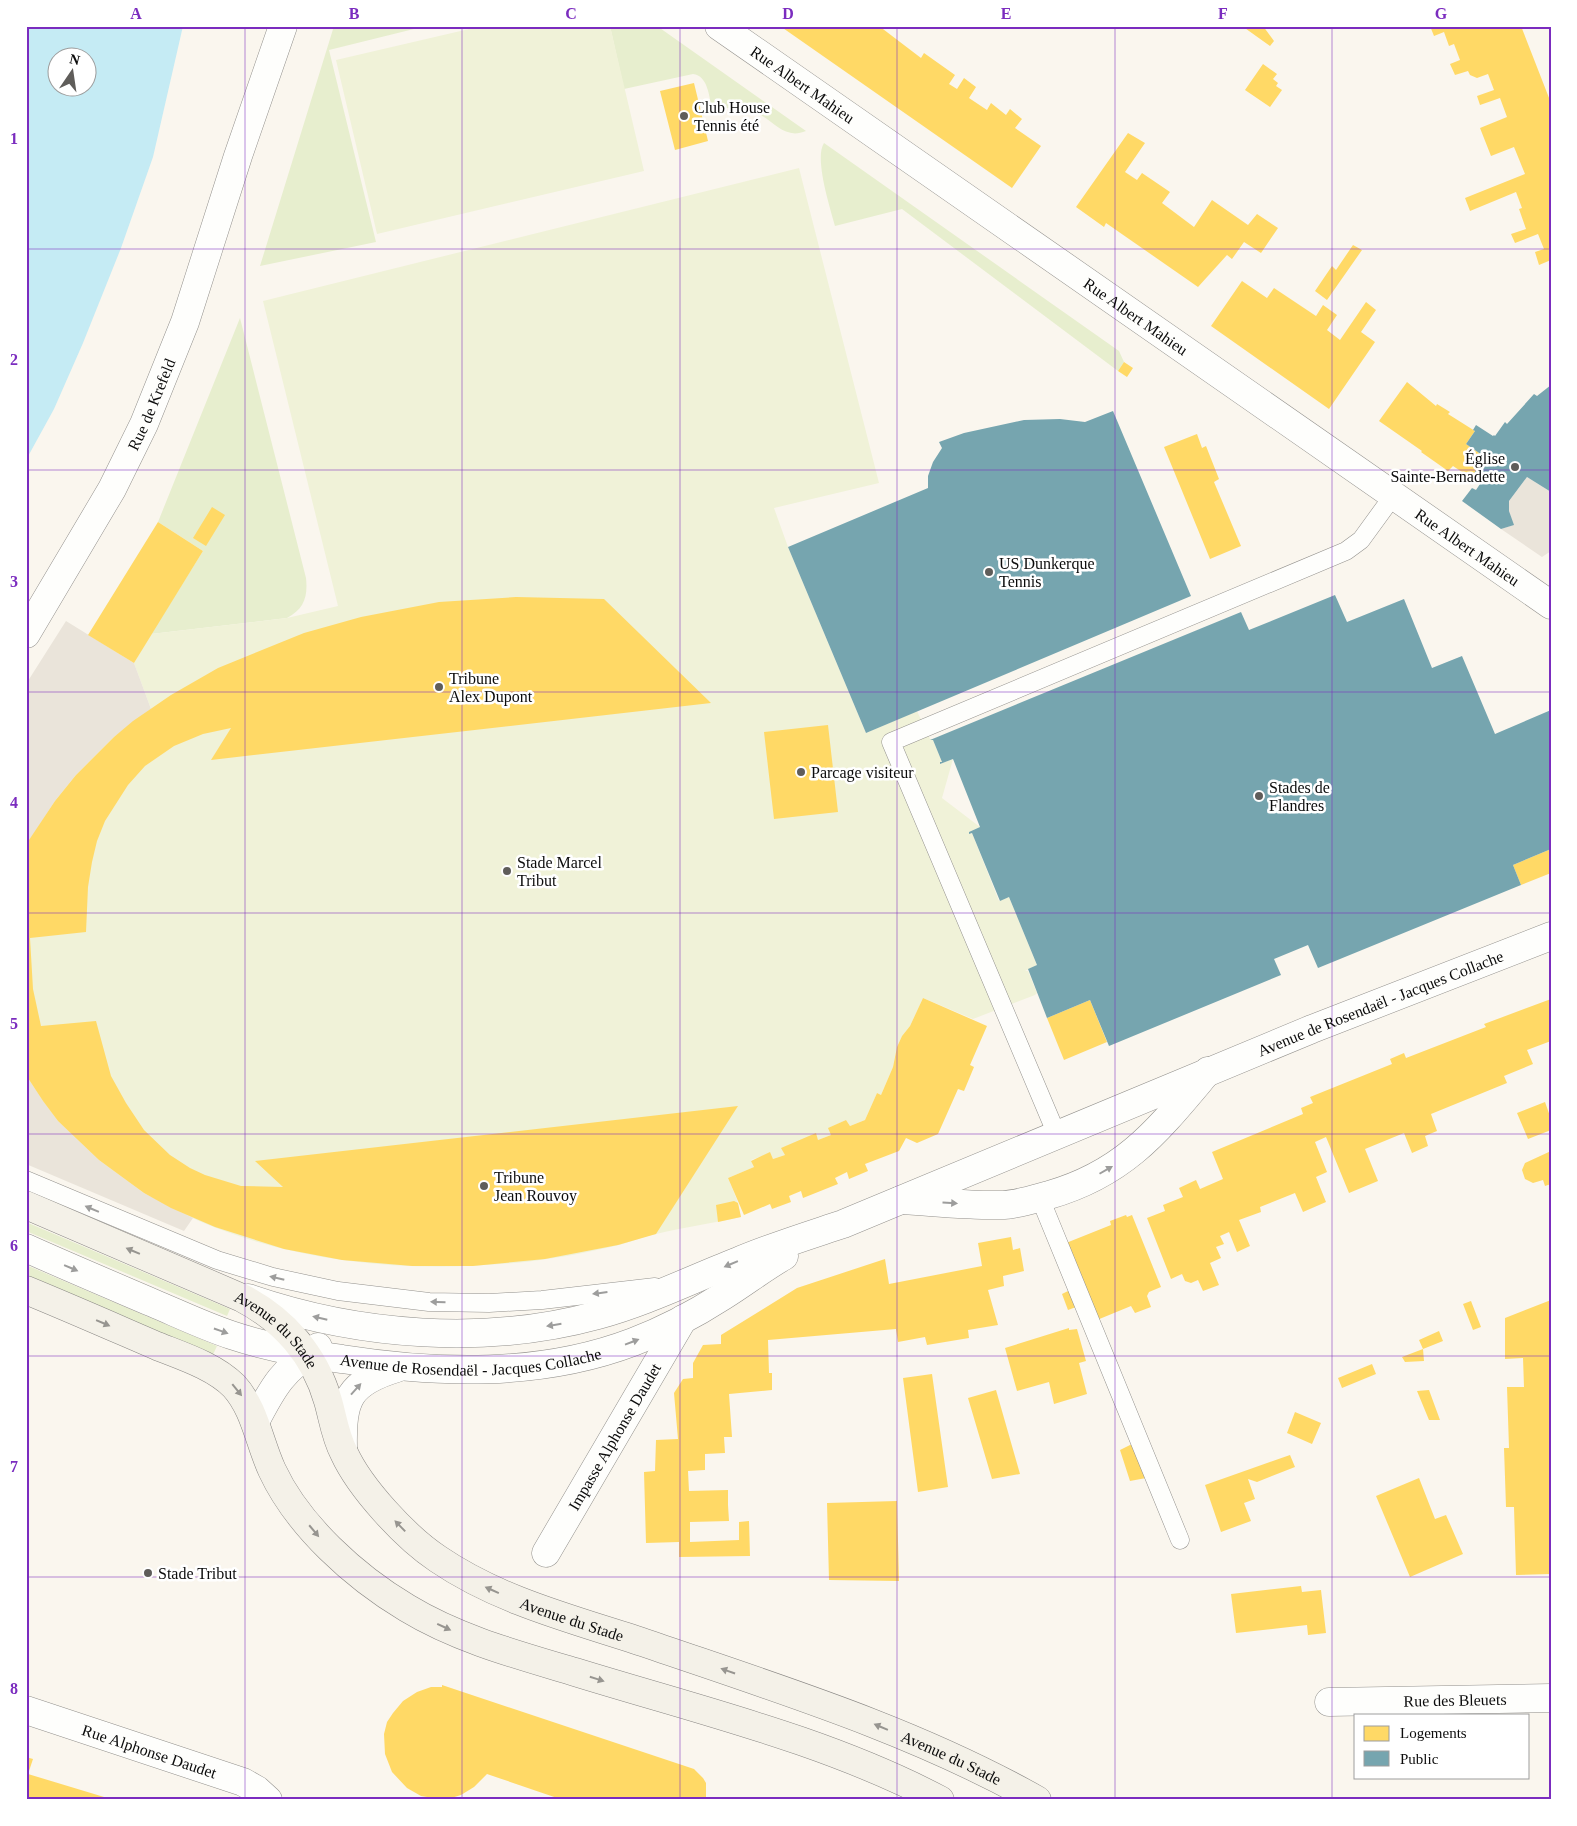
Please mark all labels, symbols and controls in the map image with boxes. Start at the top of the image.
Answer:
text: A [130,5,142,22]
text: B [349,5,360,22]
text: C [565,5,577,22]
text: D [782,5,794,22]
text: E [1001,5,1011,22]
text: F [1218,5,1228,22]
text: G [1435,5,1448,22]
street label: Rue Albert Mahieu [748,42,858,126]
north arrow [48,48,98,98]
text: N [68,51,81,68]
place label: Club House Tennis été [694,99,770,134]
marker: Club House Tennis été [678,110,690,122]
text: 1 [10,130,18,147]
street label: Rue Albert Mahieu [1081,274,1191,358]
text: 2 [10,351,18,368]
street label: Rue de Krefeld [124,356,178,453]
place label: Église Sainte-Bernadette [1390,449,1505,485]
marker: Église Sainte-Bernadette [1509,461,1521,473]
street label: Rue Albert Mahieu [1412,505,1523,589]
place label: US Dunkerque Tennis [999,555,1095,590]
marker: US Dunkerque Tennis [983,566,995,578]
text: 3 [10,573,18,590]
place label: Tribune Alex Dupont [449,670,533,706]
marker: Tribune Alex Dupont [433,681,445,693]
place label: Parcage visiteur [811,764,914,782]
marker: Parcage visiteur [795,766,807,778]
place label: Stades de Flandres [1269,779,1330,814]
marker: Stades de Flandres [1253,790,1265,802]
text: 4 [10,794,18,811]
place label: Stade Marcel Tribut [517,854,602,889]
marker: Stade Marcel Tribut [501,865,513,877]
street label: Avenue de Rosendaël - Jacques Collache [1255,947,1505,1059]
text: 5 [10,1015,18,1032]
one-way arrow [1099,1166,1112,1175]
place label: Tribune Jean Rouvoy [494,1169,577,1205]
marker: Tribune Jean Rouvoy [478,1180,490,1192]
one-way arrow [942,1199,958,1207]
one-way arrow [85,1204,99,1212]
text: 6 [10,1237,18,1254]
one-way arrow [126,1246,140,1254]
one-way arrow [724,1260,738,1268]
one-way arrow [64,1264,78,1272]
one-way arrow [270,1274,285,1282]
street label: Avenue du Stade [232,1287,321,1371]
one-way arrow [591,1290,607,1298]
one-way arrow [429,1298,445,1306]
one-way arrow [312,1314,328,1322]
one-way arrow [96,1319,110,1327]
one-way arrow [545,1322,561,1330]
one-way arrow [213,1328,228,1335]
one-way arrow [625,1338,640,1346]
street label: Avenue de Rosendaël - Jacques Collache [339,1344,603,1378]
street label: Impasse Alphonse Daudet [565,1360,664,1513]
one-way arrow [231,1383,242,1396]
one-way arrow [350,1384,362,1396]
text: 7 [10,1458,18,1475]
one-way arrow [394,1520,406,1532]
one-way arrow [308,1525,320,1537]
place label: Stade Tribut [158,1565,237,1582]
marker: Stade Tribut [142,1567,154,1579]
one-way arrow [485,1585,499,1593]
street label: Avenue du Stade [518,1594,626,1644]
one-way arrow [437,1623,451,1631]
one-way arrow [720,1667,735,1675]
one-way arrow [590,1676,605,1684]
text: 8 [10,1680,18,1697]
street label: Rue des Bleuets [1403,1690,1507,1709]
legend [1354,1714,1530,1778]
street label: Rue Alphonse Daudet [80,1721,219,1781]
one-way arrow [874,1722,888,1730]
text: Logements [1400,1725,1467,1741]
street label: Avenue du Stade [899,1727,1004,1788]
text: Public [1400,1751,1439,1767]

